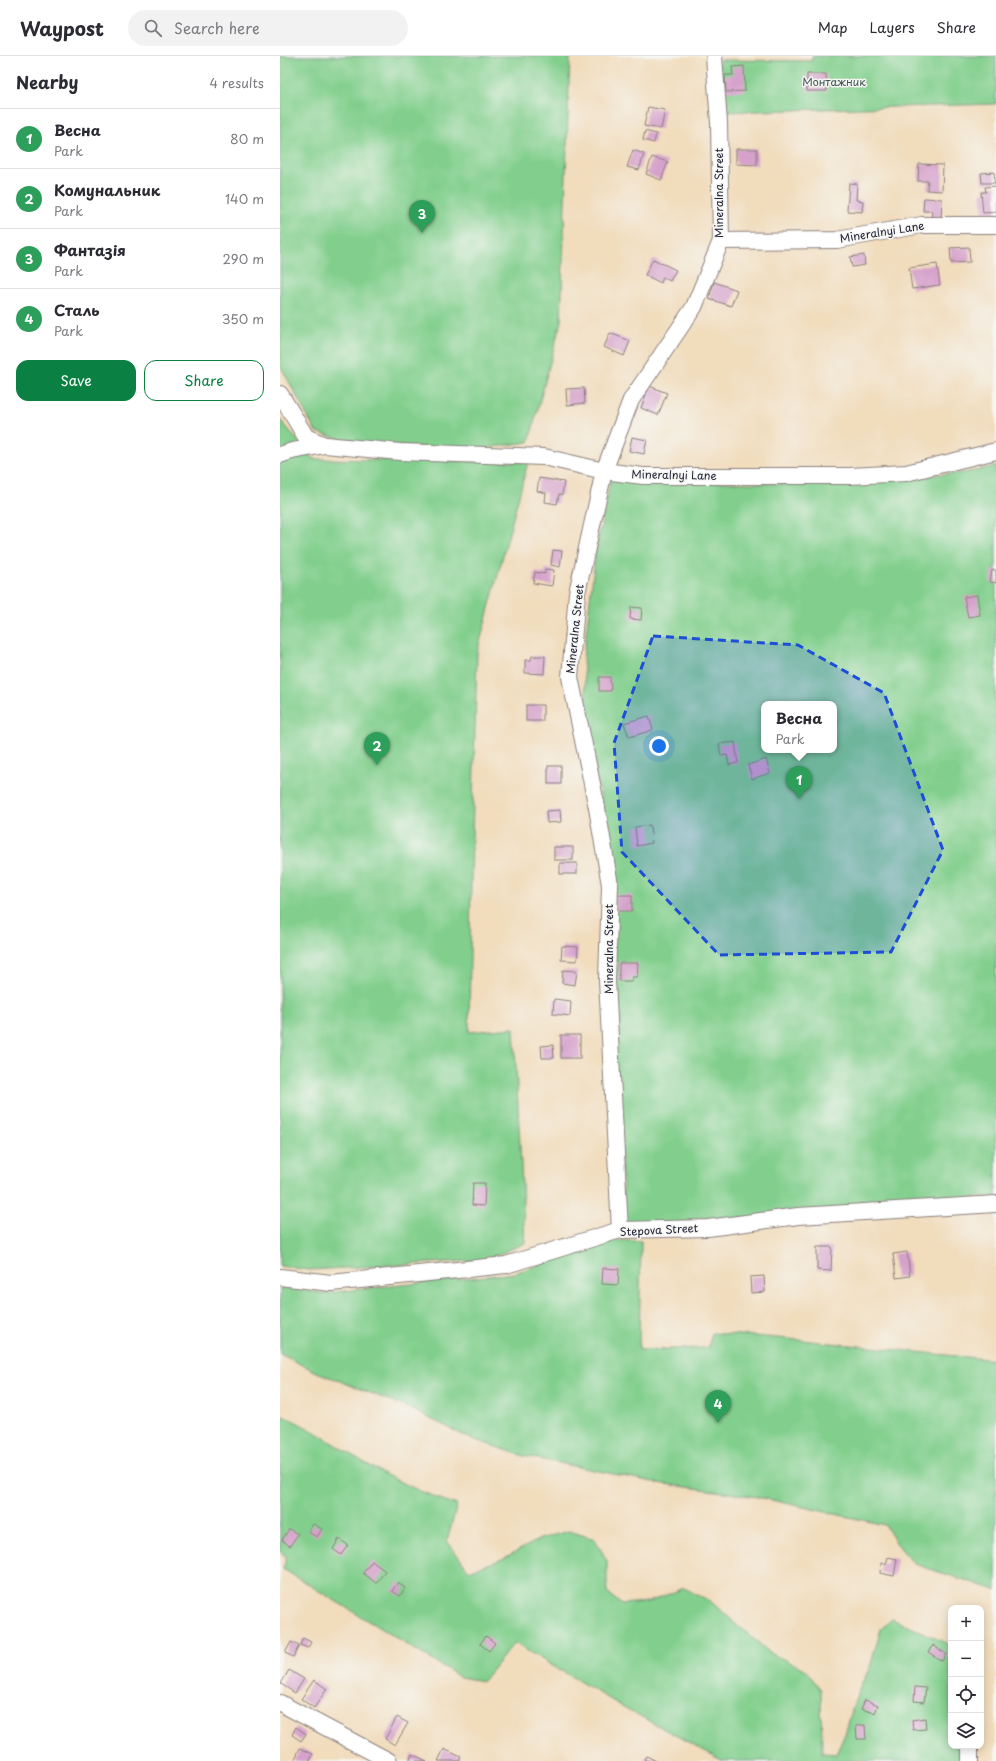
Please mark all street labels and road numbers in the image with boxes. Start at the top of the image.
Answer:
street label: Mineralna Street [710,148,727,238]
street label: Mineralnyi Lane [838,216,925,247]
street label: Mineralnyi Lane [631,465,717,484]
street label: Mineralna Street [561,583,588,675]
street label: Mineralna Street [600,904,617,994]
street label: Stepova Street [619,1219,699,1240]

